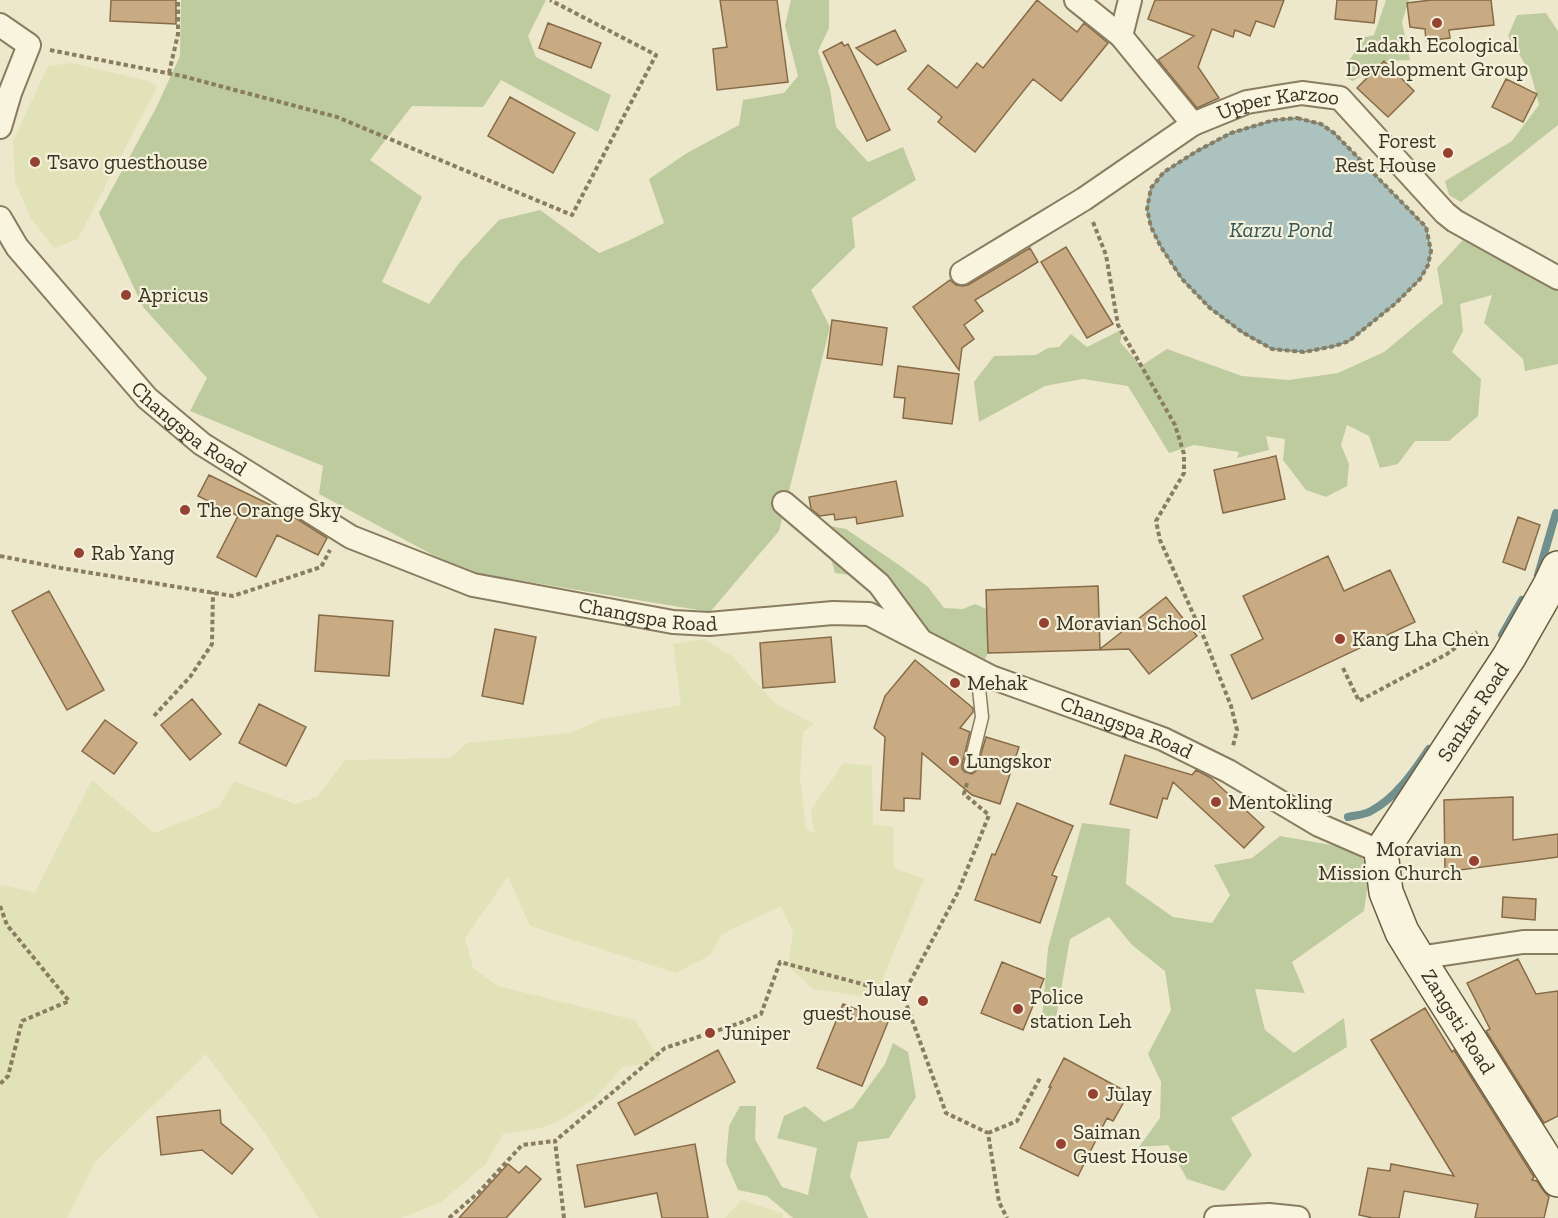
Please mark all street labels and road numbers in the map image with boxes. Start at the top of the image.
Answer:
street label: Upper Karzoo [1213,80,1341,125]
street label: Changspa Road [126,376,252,481]
street label: Changspa Road [577,592,719,636]
street label: Sankar Road [1431,657,1514,766]
street label: Changspa Road [1057,690,1197,764]
street label: Zangsti Road [1416,964,1501,1079]

